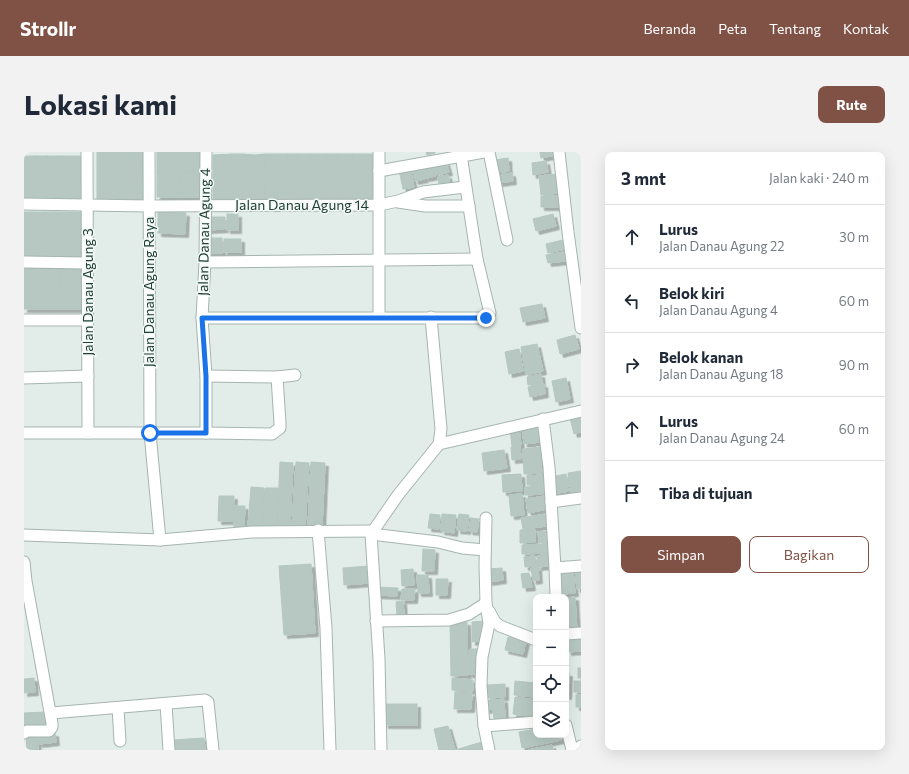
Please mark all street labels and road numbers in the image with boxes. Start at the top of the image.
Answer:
street label: Jalan Danau Agung 4 [194,167,213,296]
street label: Jalan Danau Agung 14 [235,196,370,213]
street label: Jalan Danau Agung Raya [140,217,157,367]
street label: Jalan Danau Agung 3 [79,228,96,356]

